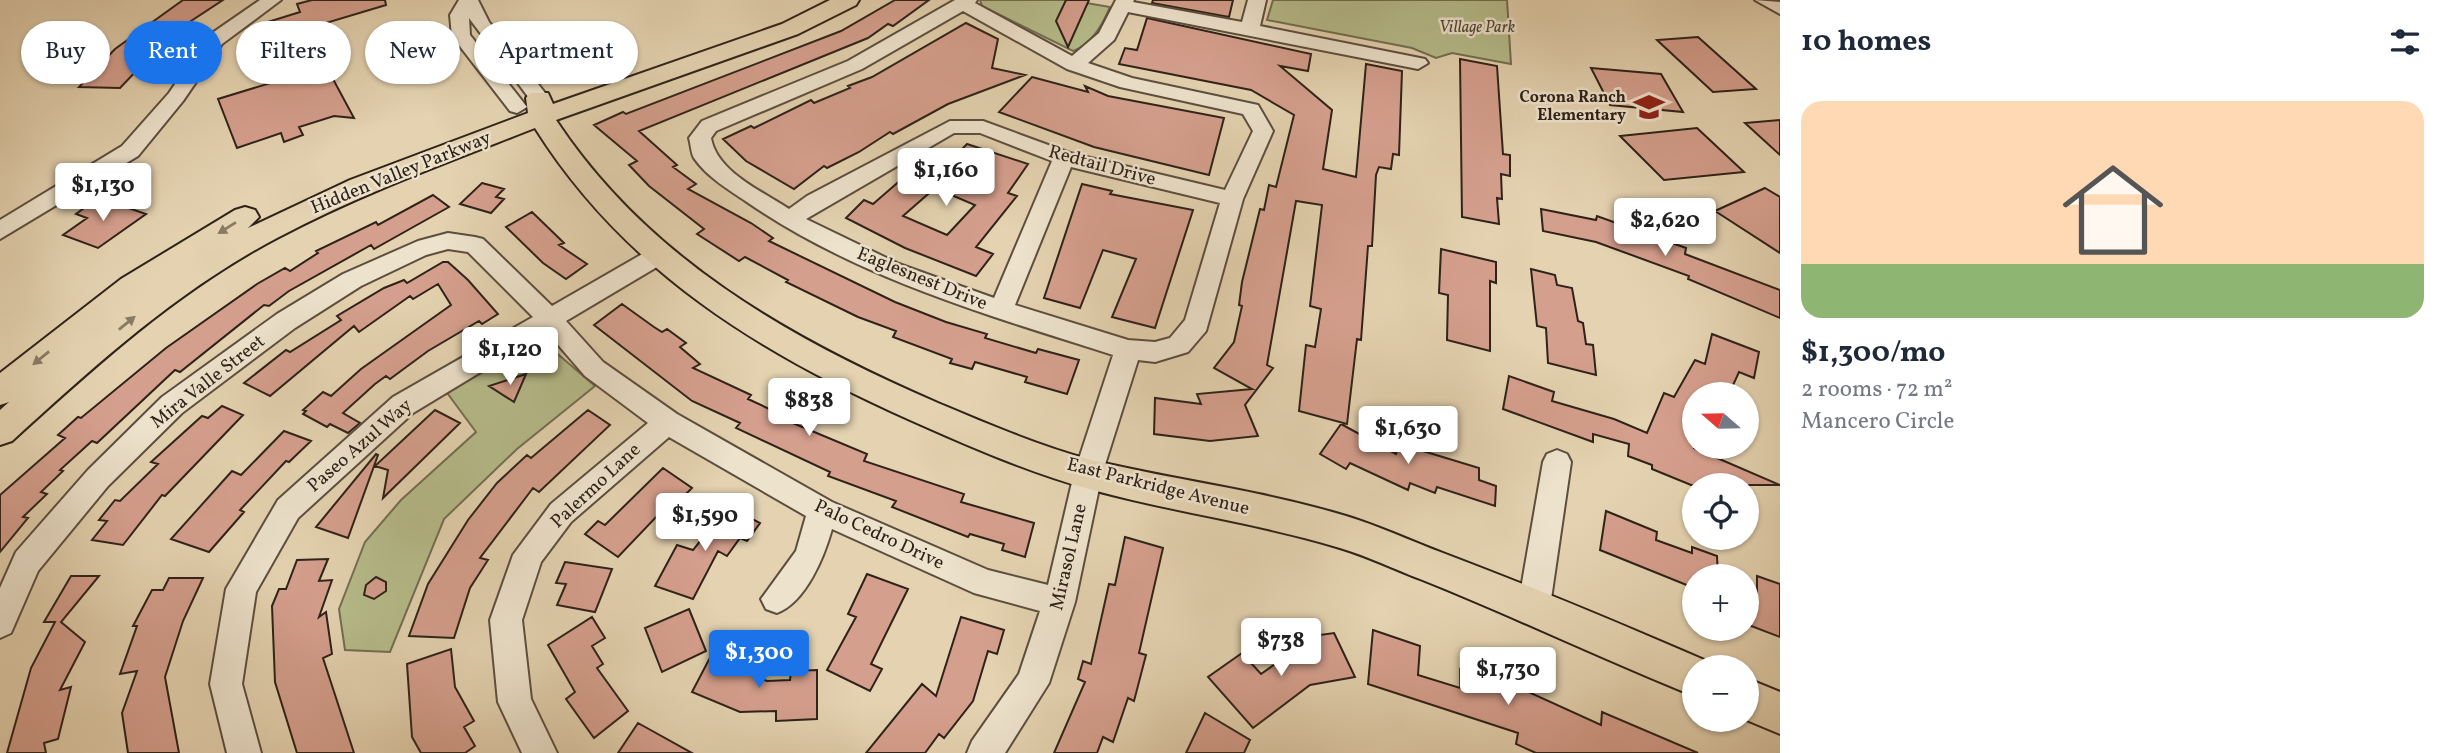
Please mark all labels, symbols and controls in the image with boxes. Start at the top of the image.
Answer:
park label: Village Park [1439,17,1516,39]
chip: Buy [21,21,110,84]
chip: Rent [124,21,222,84]
chip: Filters [236,21,351,84]
chip: New [365,21,460,84]
chip: Apartment [474,21,638,84]
text: 10 homes [1801,21,1931,63]
icon: filters [2386,23,2424,61]
place label: Corona Ranch Elementary [1520,87,1626,127]
school or university icon: Corona Ranch Elementary [1632,90,1666,124]
street label: Hidden Valley Parkway [307,125,495,221]
street label: Redtail Drive [1045,139,1159,193]
icon: home [2050,147,2176,273]
pin: $1,160 [889,148,1003,208]
text: $1,160 [914,155,978,187]
pin: $1,130 [46,164,160,223]
text: $1,130 [71,170,135,202]
pin: $2,620 [1608,198,1722,258]
text: $2,620 [1630,205,1700,237]
one-way arrow [218,221,237,234]
street label: Eaglesnest Drive [853,241,991,317]
one-way arrow [118,317,136,331]
pin: $1,120 [453,328,567,387]
street label: Mira Valle Street [145,329,271,435]
text: $1,300/mo [1801,332,1945,374]
text: $1,120 [478,334,542,366]
one-way arrow [32,350,50,365]
text: 2 rooms · 72 m² [1801,374,1952,406]
pin: $838 [768,378,850,438]
north arrow [1682,382,1759,458]
map controls [1682,382,1759,732]
text: $838 [784,385,834,417]
street label: Paseo Azul Way [302,393,418,499]
pin: $1,630 [1351,406,1465,466]
text: Mancero Circle [1801,406,1954,438]
text: $1,630 [1375,413,1441,445]
street label: Palermo Lane [545,438,647,534]
street label: East Parkridge Avenue [1064,452,1252,522]
button: locate [1682,473,1759,550]
pin: $1,590 [648,494,762,553]
street label: Palo Cedro Drive [810,494,948,576]
text: $1,590 [672,500,738,532]
street label: Mirasol Lane [1044,501,1094,613]
button: + [1682,564,1759,641]
pin: $738 [1240,618,1322,678]
text: $738 [1257,625,1305,657]
pin: $1,300 [702,630,816,690]
text: $1,300 [725,637,793,669]
pin: $1,730 [1451,648,1565,707]
text: $1,730 [1476,654,1540,686]
button: − [1682,655,1759,732]

